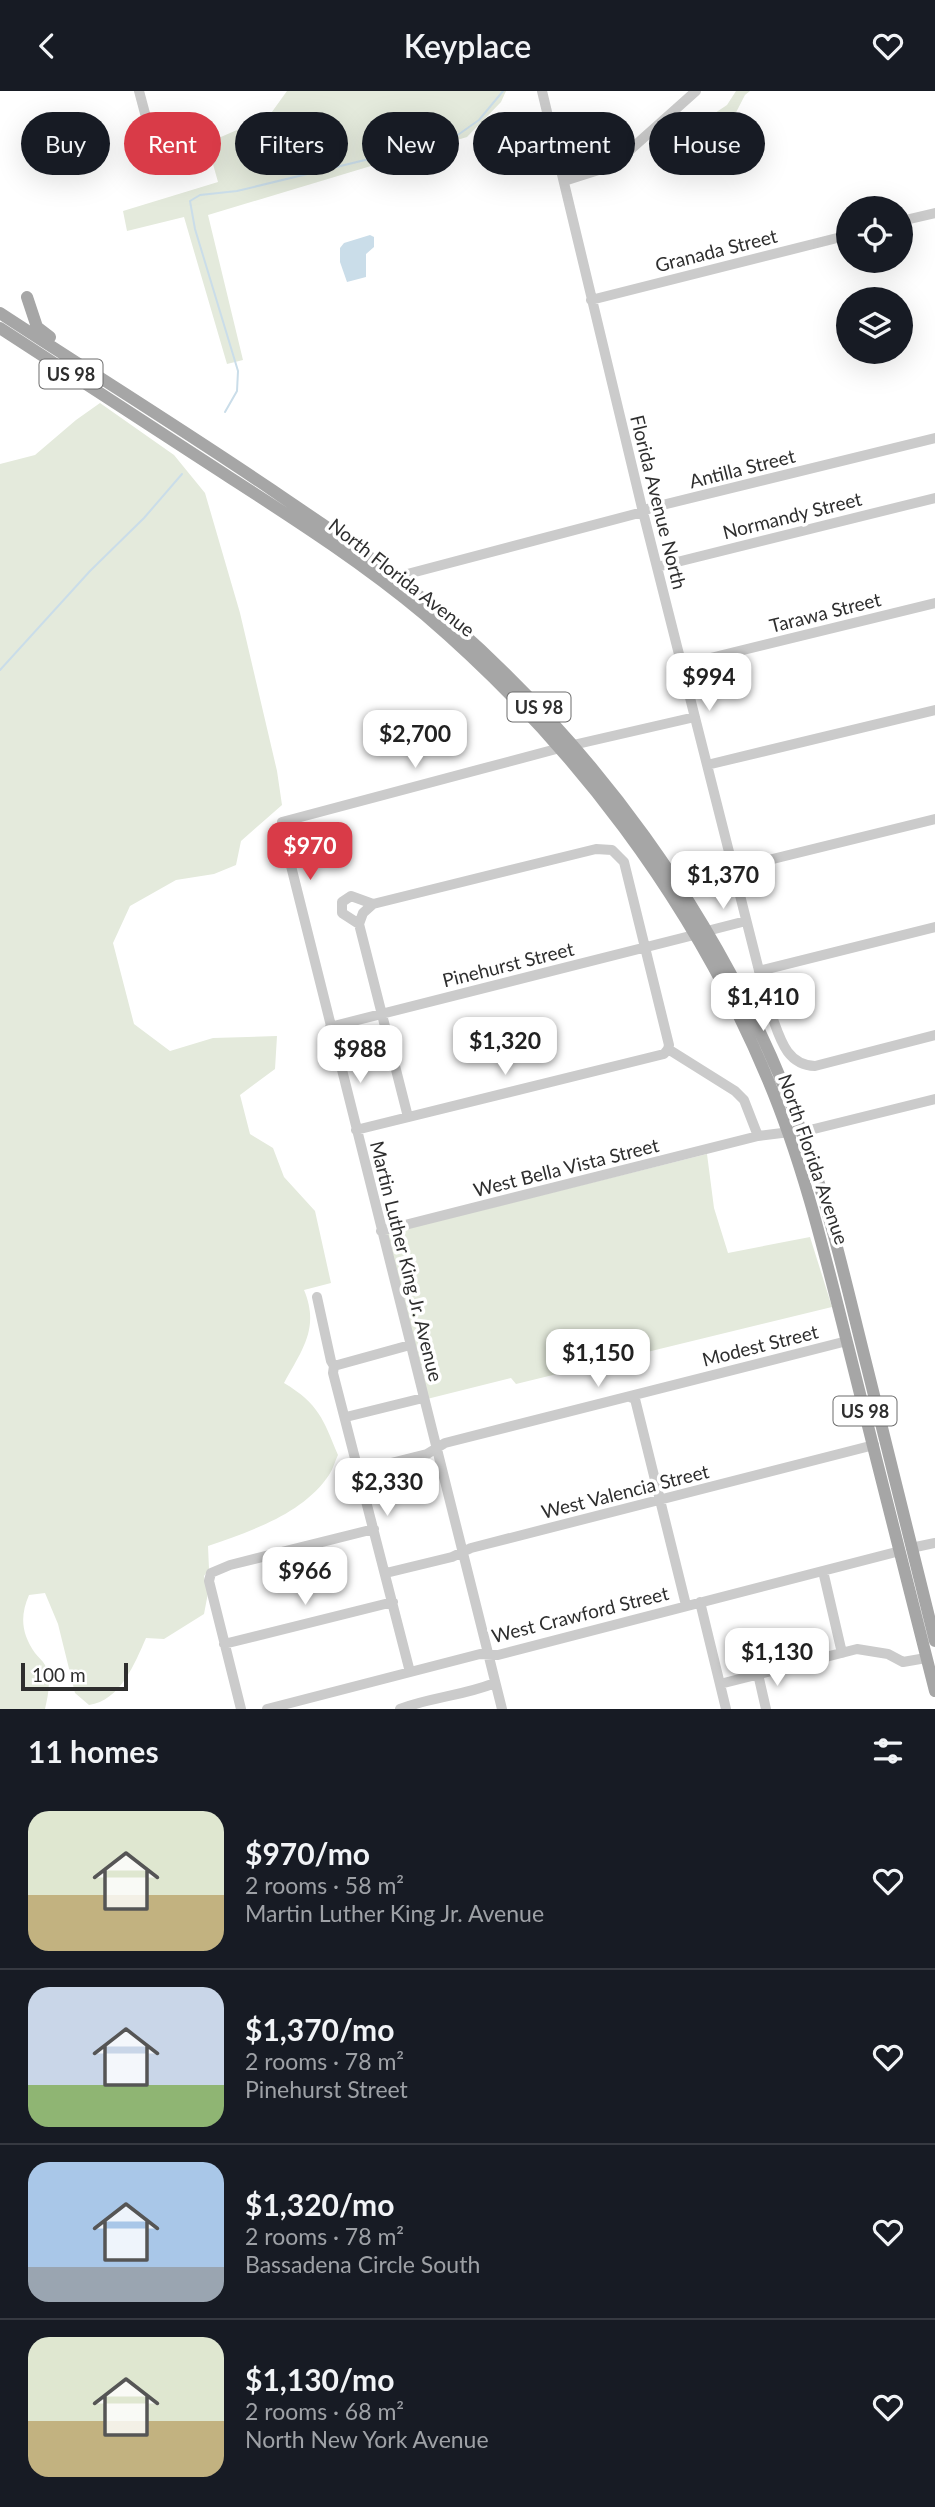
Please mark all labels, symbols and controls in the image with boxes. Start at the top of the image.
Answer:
text: Keyplace [404,26,531,65]
icon: back [28,27,66,65]
icon: heart [869,27,907,65]
chip: Buy [21,112,110,175]
chip: Rent [124,112,221,175]
chip: Filters [235,112,348,175]
chip: New [362,112,459,175]
chip: Apartment [473,112,635,175]
chip: House [649,112,765,175]
map controls [836,196,913,364]
button: locate [836,196,913,273]
street label: Granada Street [653,224,780,276]
button: layers [836,287,913,364]
road number: US 98 [40,359,102,389]
street label: Florida Avenue North [626,413,692,591]
street label: Antilla Street [687,444,798,492]
street label: Normandy Street [720,487,864,543]
street label: North Florida Avenue [325,513,479,641]
street label: Tarawa Street [767,587,883,637]
pin: $994 [668,653,750,713]
text: $994 [682,662,736,690]
road number: US 98 [508,693,570,721]
pin: $2,700 [358,711,472,770]
text: $2,700 [379,719,451,747]
pin: $970 [269,823,351,882]
text: $970 [283,831,337,859]
pin: $1,370 [666,851,780,911]
text: $1,370 [687,860,759,888]
street label: Pinehurst Street [440,937,576,991]
pin: $1,410 [706,974,820,1033]
text: $1,410 [727,982,799,1010]
pin: $1,320 [448,1017,562,1077]
pin: $988 [319,1025,401,1085]
text: $1,320 [469,1026,541,1054]
text: $988 [333,1034,387,1062]
street label: North Florida Avenue [774,1071,854,1247]
street label: West Bella Vista Street [471,1133,661,1201]
street label: Martin Luther King Jr. Avenue [366,1138,448,1384]
street label: Modest Street [700,1319,821,1371]
pin: $1,150 [541,1329,655,1389]
text: $1,150 [562,1338,634,1366]
road number: US 98 [834,1397,896,1426]
pin: $2,330 [330,1459,444,1518]
street label: West Valencia Street [539,1459,711,1523]
text: $2,330 [351,1467,423,1495]
pin: $966 [264,1547,346,1607]
text: $966 [278,1556,332,1584]
street label: West Crawford Street [489,1581,671,1647]
pin: $1,130 [720,1629,834,1688]
text: $1,130 [741,1637,813,1665]
scale bar [21,1660,128,1692]
text: 100 m [32,1663,86,1686]
icon: filters [869,1732,907,1770]
text: 11 homes [28,1733,159,1769]
text: $970/mo [245,1835,370,1871]
icon: home [84,1839,168,1923]
icon: heart [869,1862,907,1900]
text: 2 rooms · 58 m² [245,1871,404,1899]
text: Martin Luther King Jr. Avenue [245,1899,544,1927]
text: $1,370/mo [245,2011,394,2047]
icon: home [84,2015,168,2099]
icon: heart [869,2038,907,2076]
text: 2 rooms · 78 m² [245,2047,404,2075]
text: Pinehurst Street [245,2075,408,2103]
text: $1,320/mo [245,2186,394,2222]
icon: home [84,2190,168,2274]
icon: heart [869,2213,907,2251]
text: 2 rooms · 78 m² [245,2222,404,2250]
text: Bassadena Circle South [245,2250,480,2278]
text: $1,130/mo [245,2361,394,2397]
icon: home [84,2365,168,2449]
icon: heart [869,2388,907,2426]
text: 2 rooms · 68 m² [245,2397,404,2425]
text: North New York Avenue [245,2425,489,2453]

